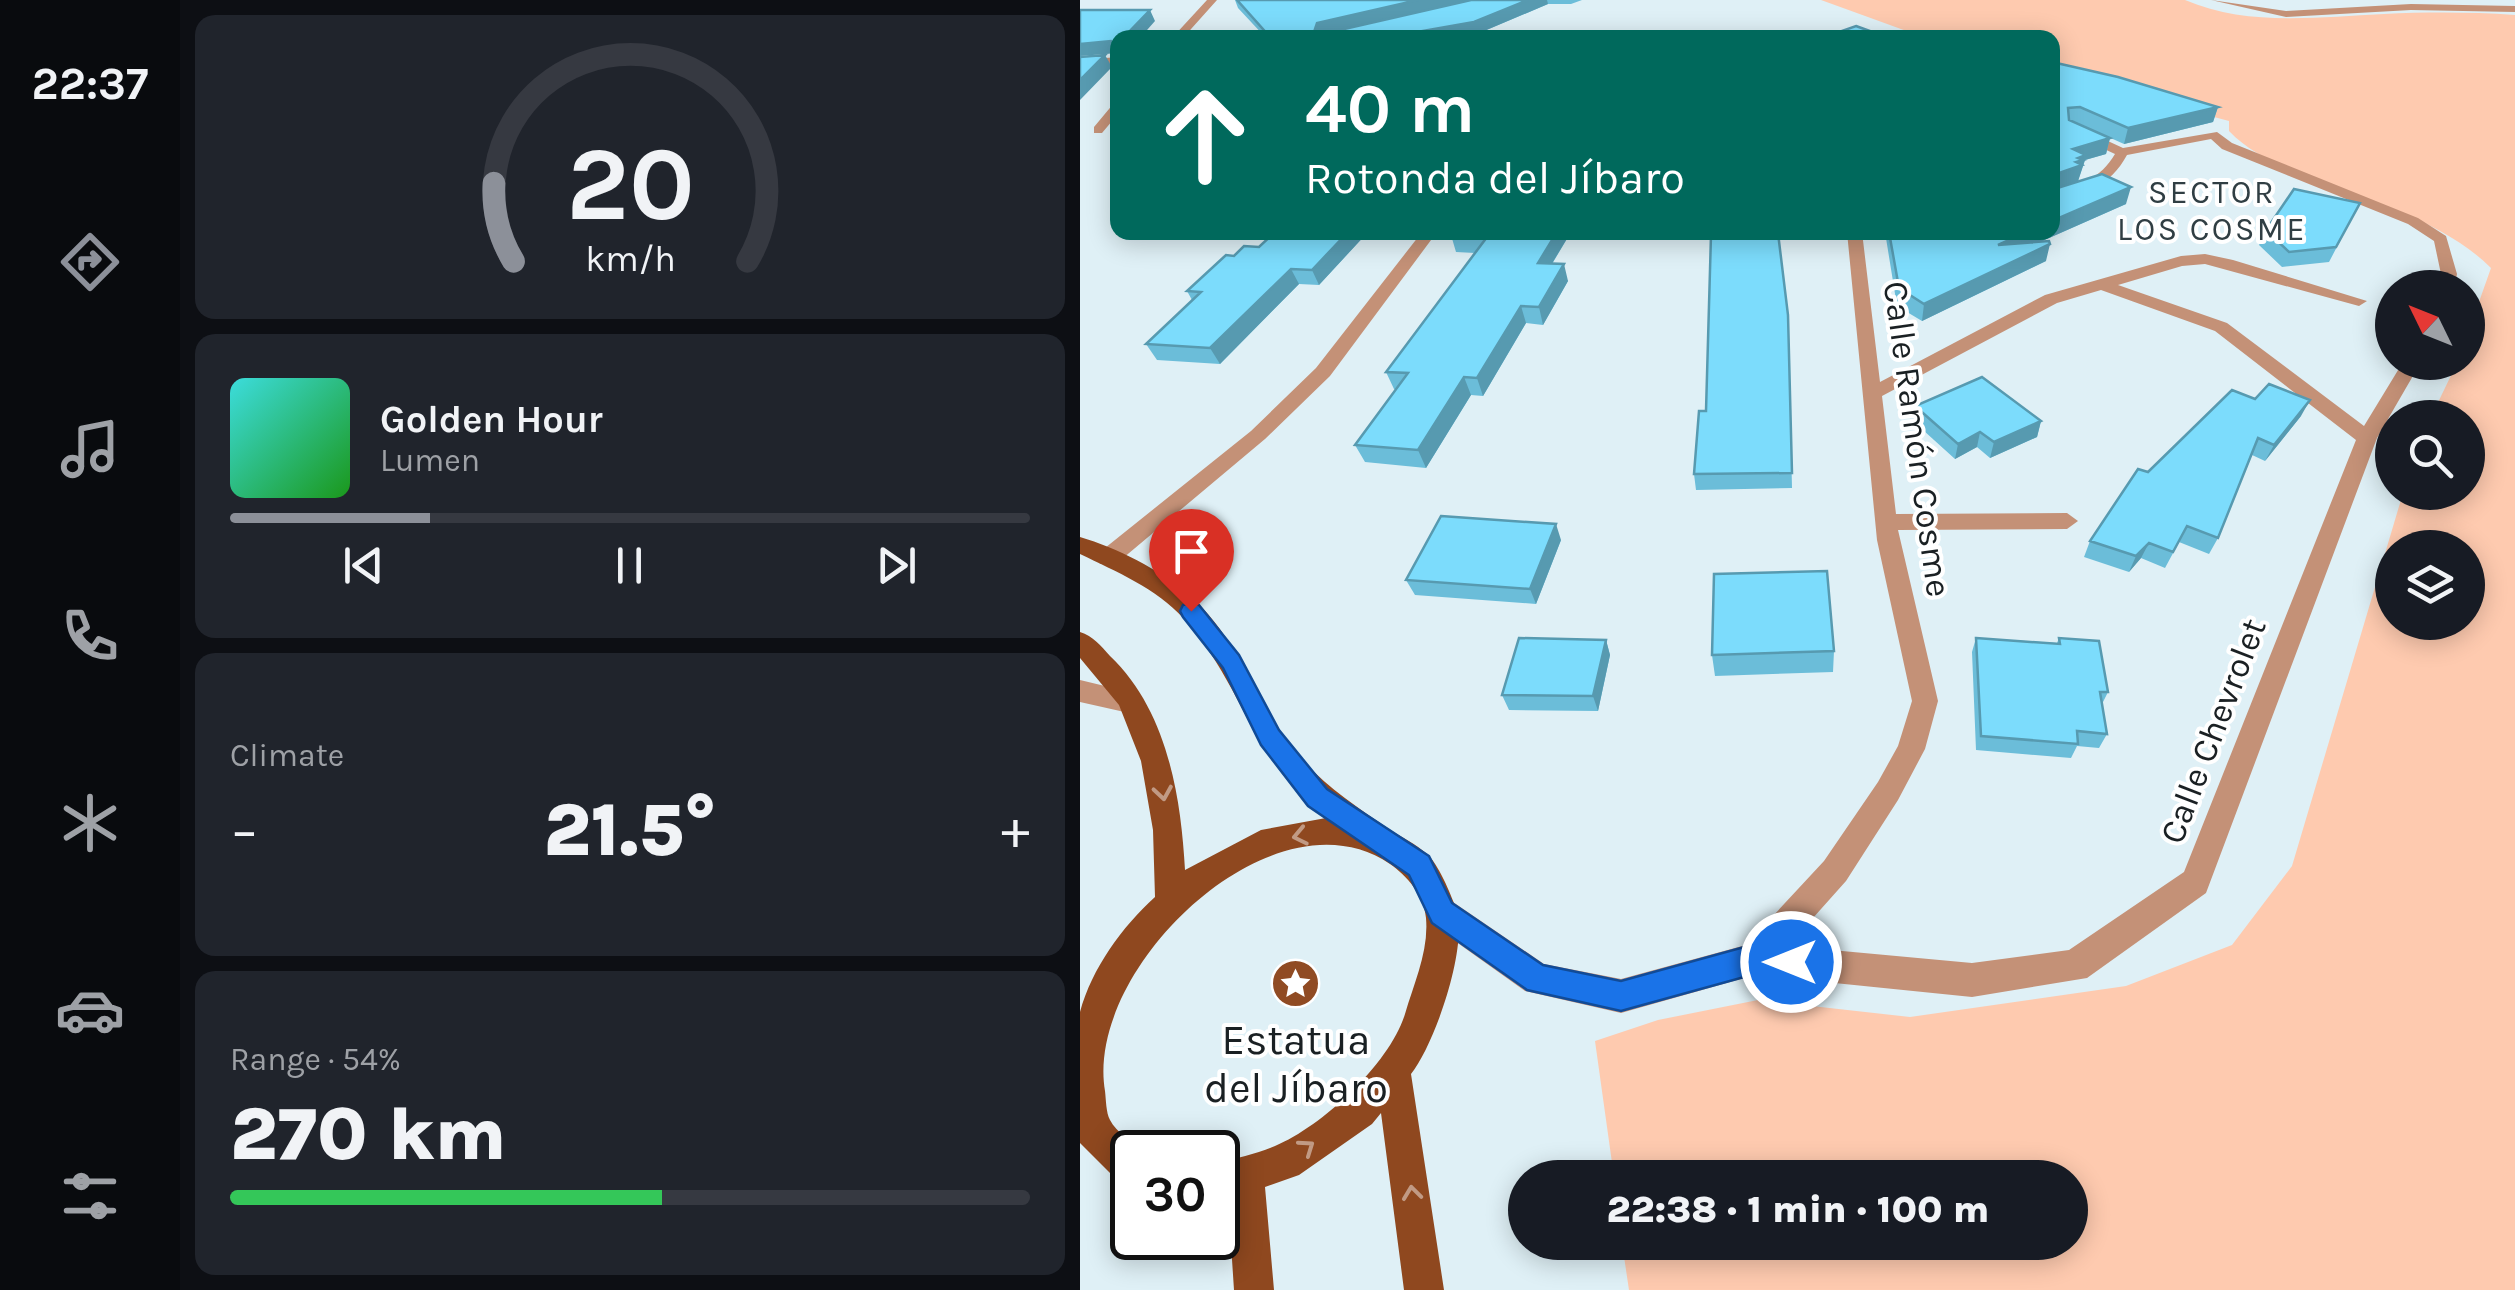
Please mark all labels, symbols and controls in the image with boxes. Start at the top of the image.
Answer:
text: 22:37 [32,58,148,110]
text: 40 m [1305,68,1475,150]
icon: ahead [1140,70,1270,200]
text: 20 [566,124,694,245]
text: Rotonda del Jíbaro [1305,152,1685,204]
district label: SECTOR LOS COSME [2117,174,2307,248]
icon: directions [55,227,125,297]
text: km/h [585,238,675,280]
north arrow [2375,270,2485,380]
map controls [2375,270,2485,640]
street label: Calle Ramón Cosme [1875,279,1959,599]
text: Golden Hour [380,397,603,442]
button: search [2375,400,2485,510]
icon: music [55,414,125,484]
text: Lumen [380,442,480,479]
pin [1149,509,1234,612]
icon: arrive [1164,524,1219,579]
button: layers [2375,530,2485,640]
icon: previous [336,538,391,593]
icon: pause [602,538,657,593]
icon: next [869,538,924,593]
icon: phone [55,601,125,671]
street label: Calle Chevrolet [2151,613,2275,849]
text: Climate [230,737,344,774]
one-way arrow [1152,784,1173,801]
text: 21.5° [543,786,717,874]
icon: climate [55,788,125,858]
text: − [230,798,259,862]
text: + [1001,798,1030,862]
one-way arrow [1292,824,1309,845]
position arrow [1739,910,1843,1014]
place icon: Estatua del Jíbaro [1270,958,1322,1010]
icon: car [55,975,125,1045]
place label: Estatua del Jíbaro [1204,1015,1388,1113]
text: Range · 54% [230,1041,401,1078]
text: 270 km [230,1090,506,1178]
speed limit sign: 30 [1110,1130,1240,1260]
one-way arrow [1296,1141,1315,1159]
icon: filters [55,1161,125,1231]
one-way arrow [1402,1185,1423,1201]
text: 22:38 · 1 min · 100 m [1607,1187,1989,1232]

